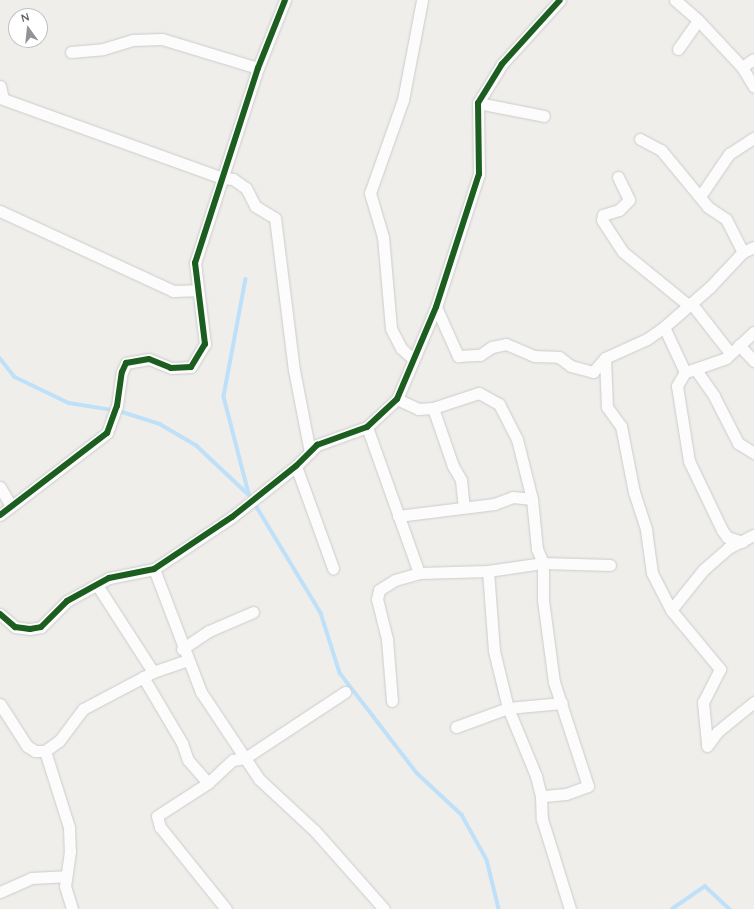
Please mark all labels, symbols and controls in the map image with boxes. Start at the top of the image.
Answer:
north arrow [8,8,48,48]
text: N [19,10,31,25]

